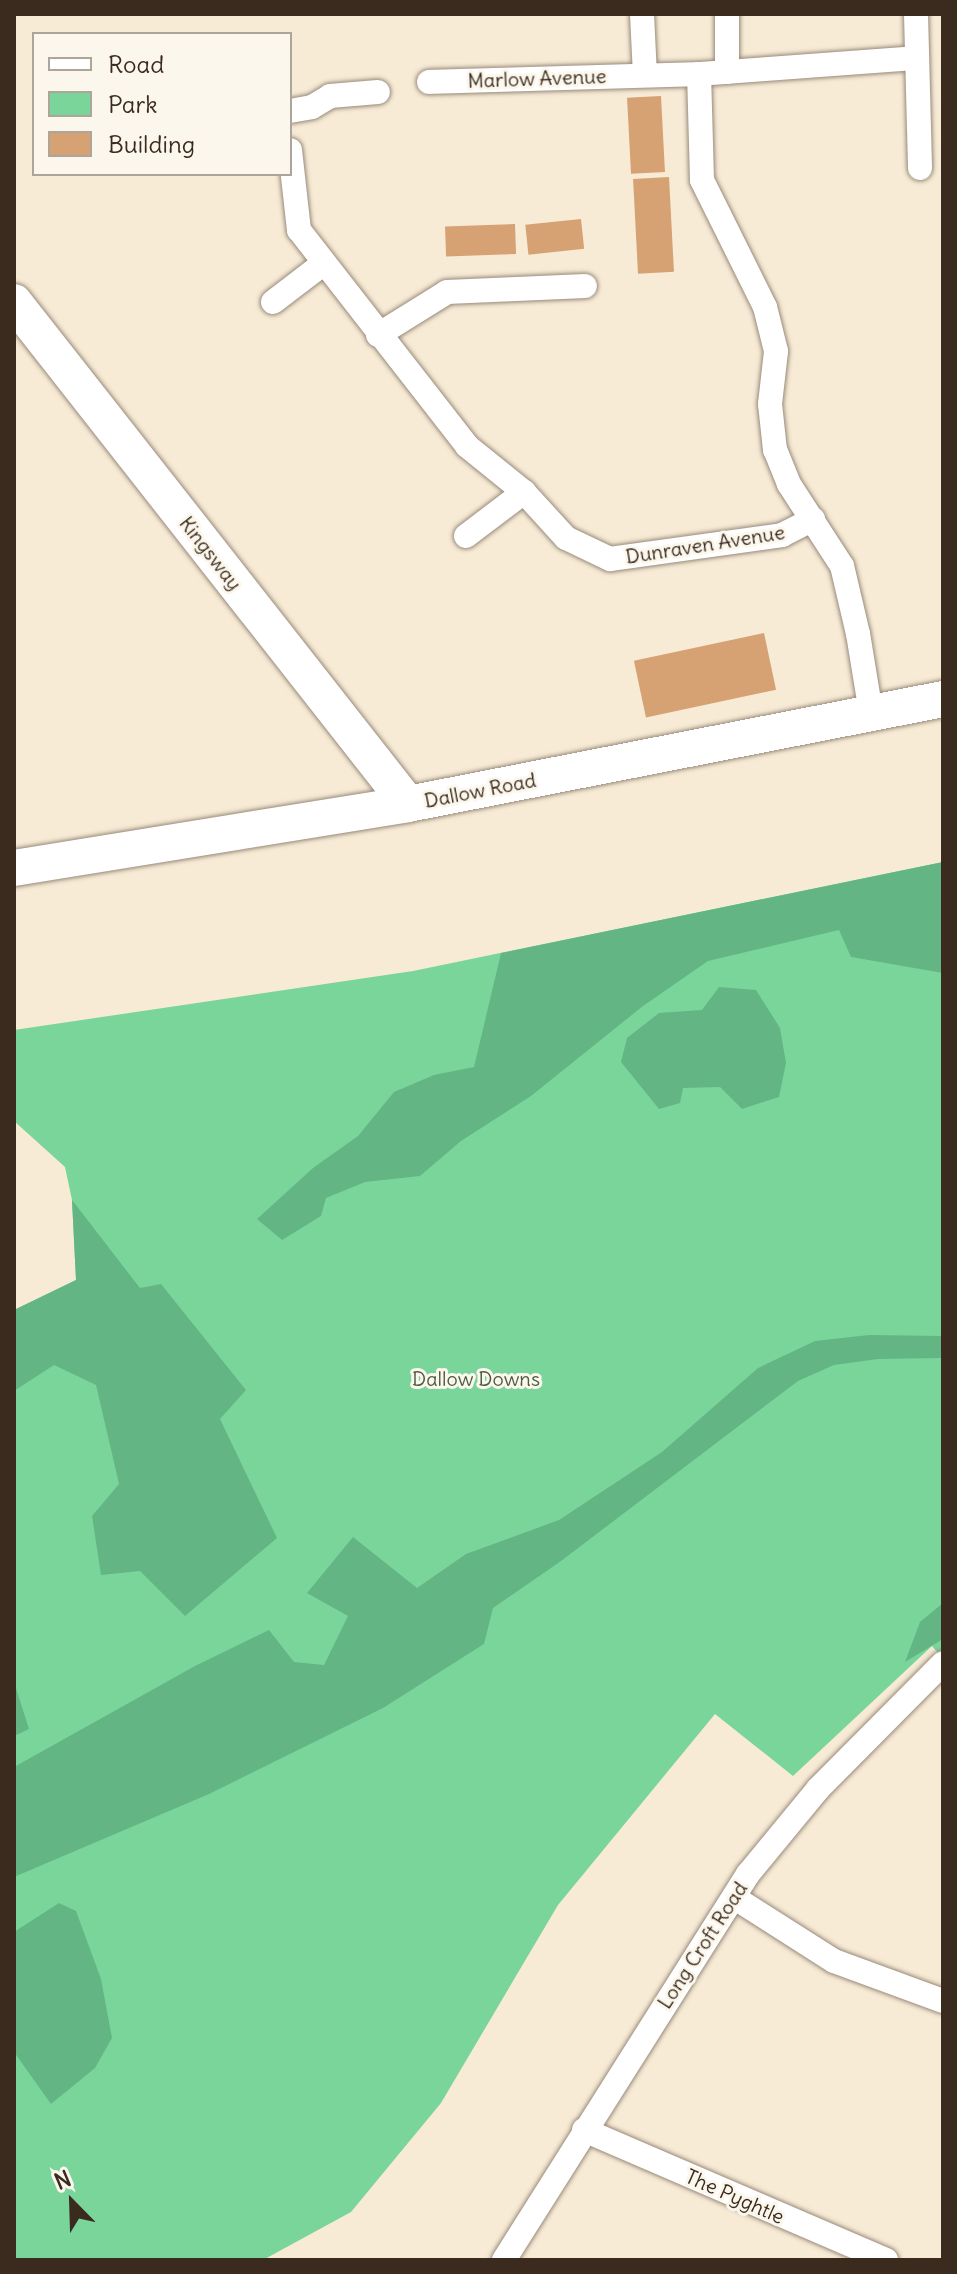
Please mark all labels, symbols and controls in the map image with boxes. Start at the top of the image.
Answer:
legend [32,32,292,176]
text: Road [108,49,164,79]
street label: Marlow Avenue [467,64,607,92]
text: Park [108,89,158,119]
text: Building [108,129,195,159]
street label: Kingsway [175,511,247,595]
street label: Dunraven Avenue [624,520,786,568]
street label: Dallow Road [422,767,538,813]
park label: Dallow Downs [412,1366,540,1390]
street label: Long Croft Road [652,1877,752,2013]
north arrow [32,2162,112,2242]
text: N [50,2164,75,2196]
street label: The Pyghtle [682,2164,788,2228]

